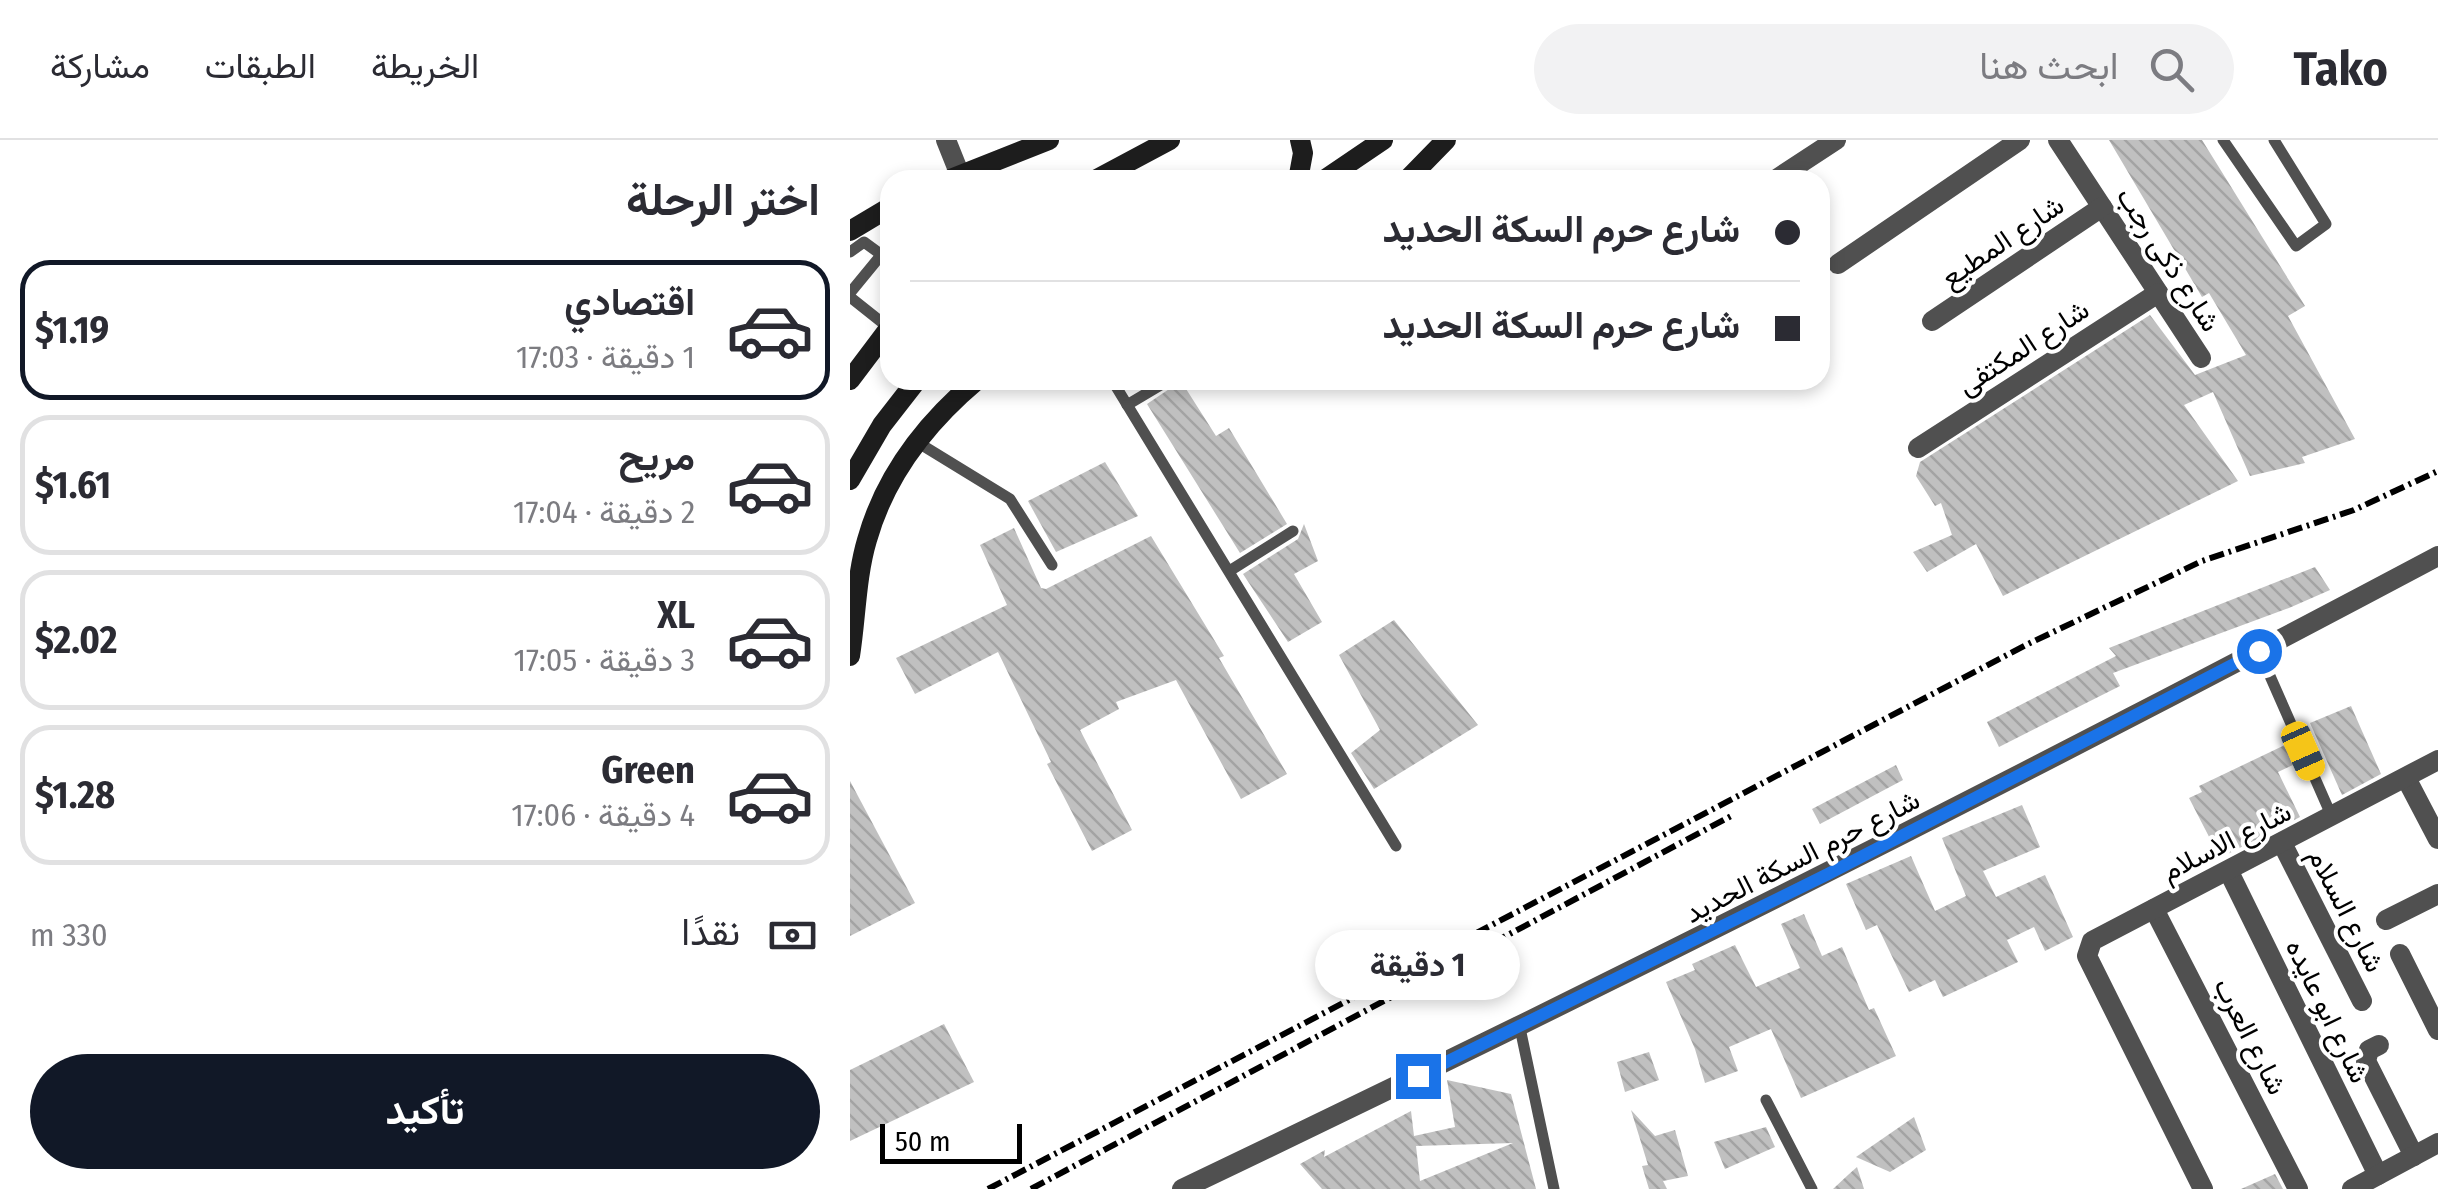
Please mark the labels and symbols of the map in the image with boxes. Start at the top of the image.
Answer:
street label: شارع ذكى رجب [2108,181,2227,339]
street label: شارع المطيع [1935,188,2072,297]
street label: شارع المكتفى [1951,293,2096,404]
route start [2237,629,2282,674]
car [2277,717,2329,785]
street label: شارع حرم السكة الحديد [1679,783,1926,932]
street label: شارع الاسلام [2156,795,2297,890]
street label: شارع السلام [2300,843,2392,979]
callout: 1 دقيقة [1316,931,1520,1001]
street label: شارع ابو عايده [2277,934,2376,1089]
street label: شارع العرب [2205,972,2294,1101]
route end [1396,1054,1441,1099]
scale bar [880,1119,1022,1164]

